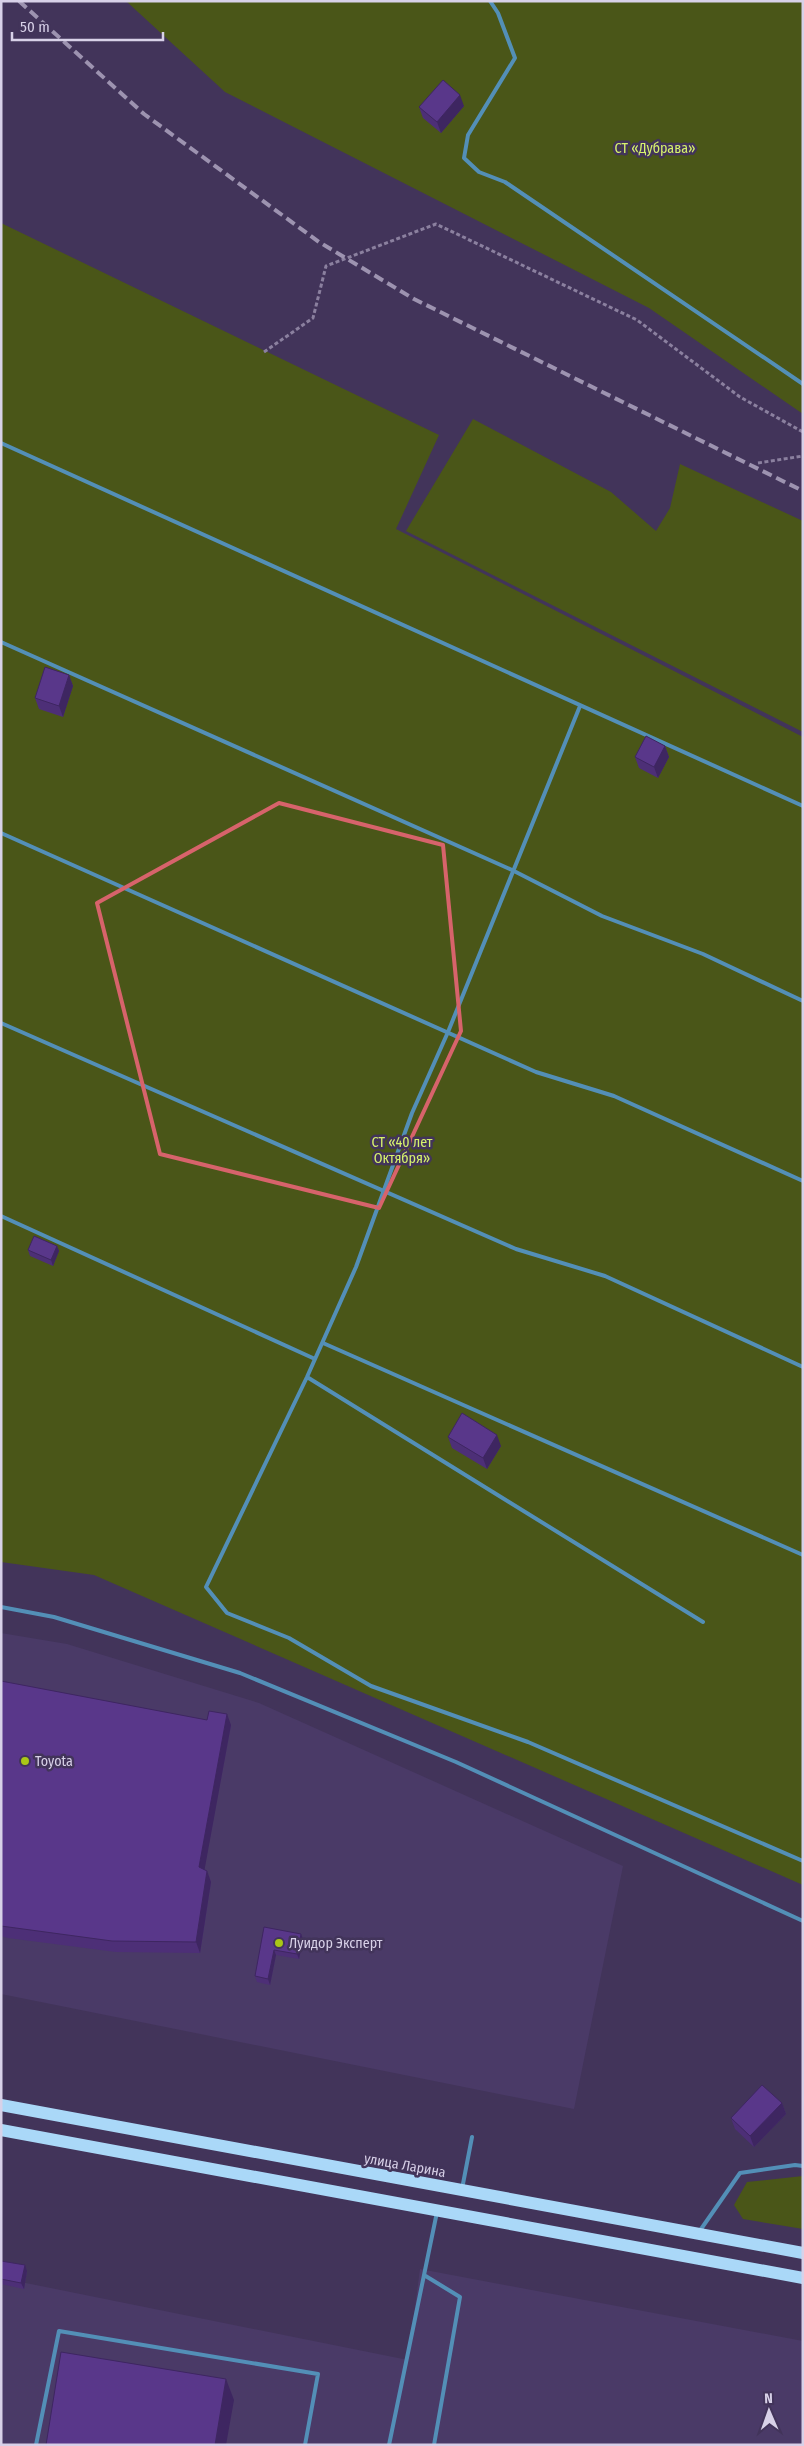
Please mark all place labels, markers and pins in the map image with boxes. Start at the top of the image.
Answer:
place label: Toyota [35,1753,73,1770]
marker: Toyota [19,1755,31,1767]
place label: Луидор Эксперт [289,1935,383,1952]
marker: Луидор Эксперт [273,1937,285,1949]

